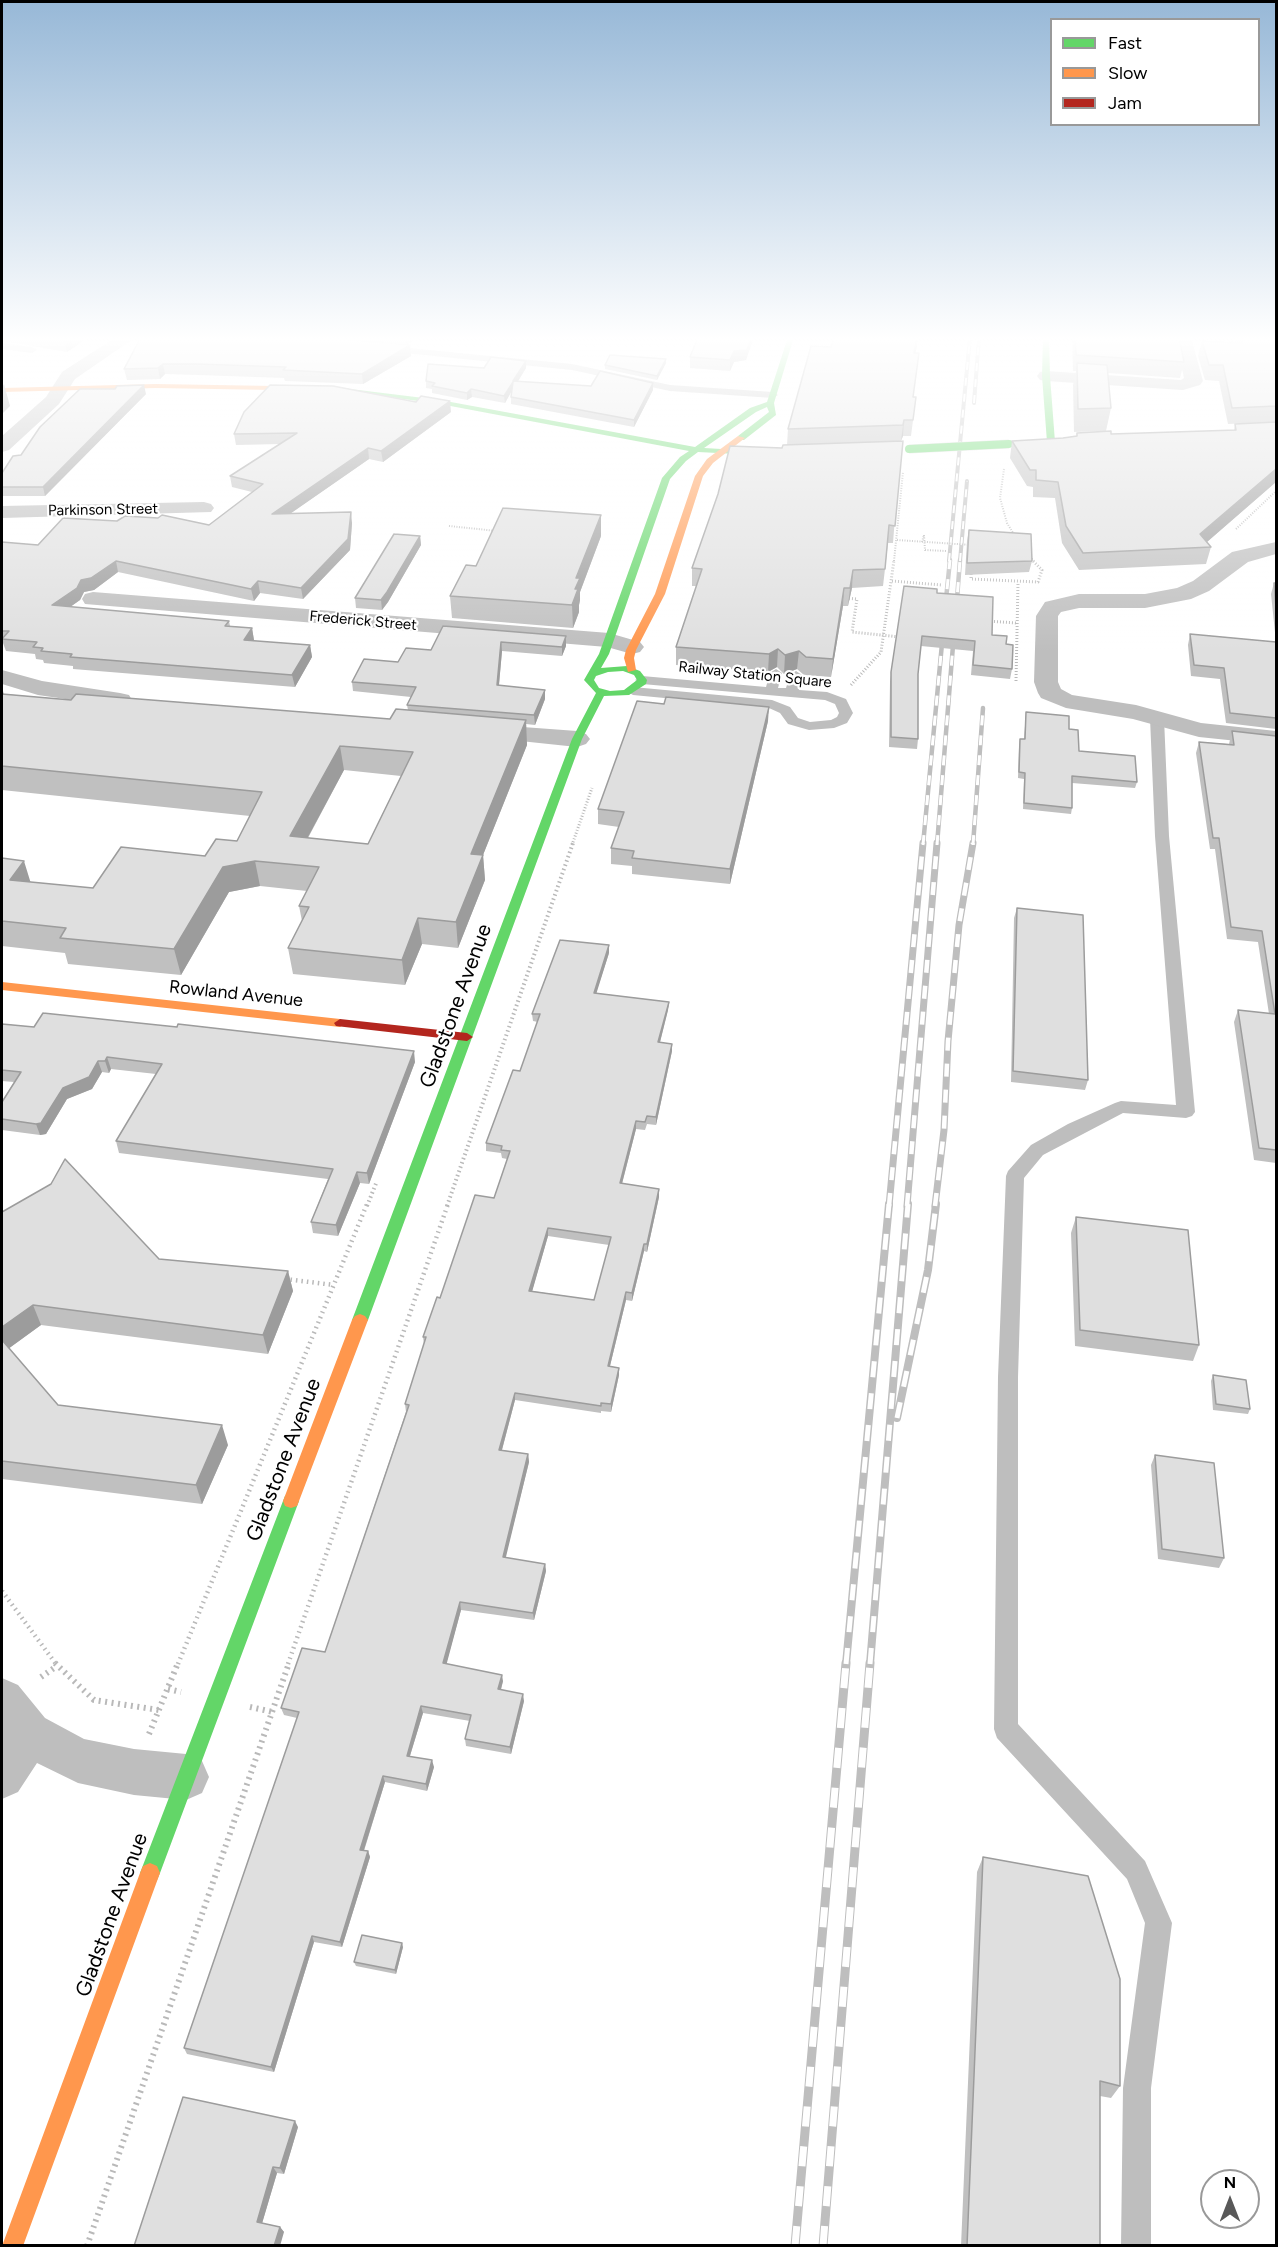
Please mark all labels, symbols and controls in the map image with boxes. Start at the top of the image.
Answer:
legend [1050,18,1260,126]
text: Fast [1108,32,1142,54]
text: Slow [1108,62,1147,84]
text: Jam [1108,92,1142,114]
street label: Parkinson Street [48,500,158,520]
street label: Frederick Street [308,607,418,635]
street label: Railway Station Square [677,658,833,692]
street label: Gladstone Avenue [415,920,497,1092]
street label: Rowland Avenue [168,976,304,1012]
street label: Gladstone Avenue [241,1375,327,1545]
street label: Gladstone Avenue [71,1829,153,2001]
north arrow [1200,2169,1260,2229]
text: N [1224,2173,1236,2192]

